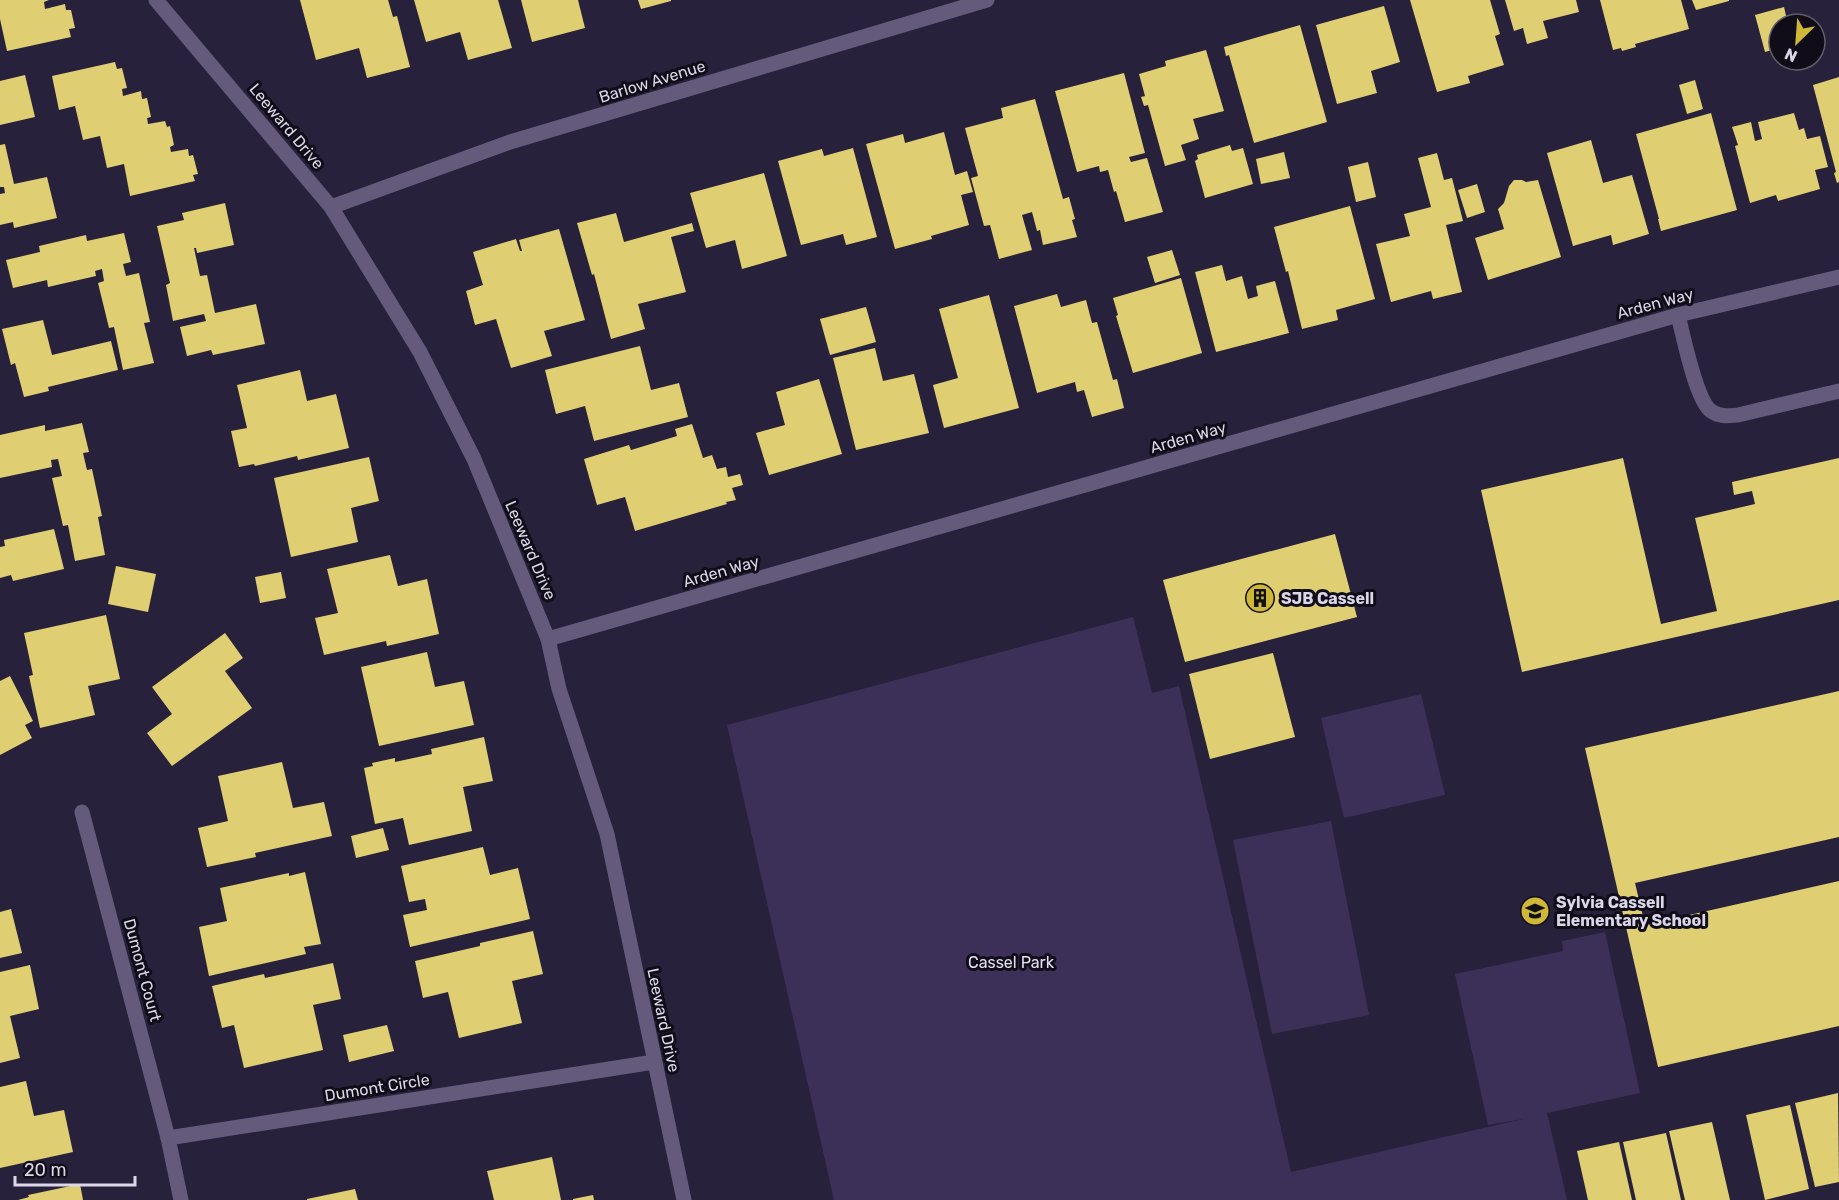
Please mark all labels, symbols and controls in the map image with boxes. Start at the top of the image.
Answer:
north arrow [1767,12,1827,72]
text: N [1782,44,1800,66]
street label: Barlow Avenue [597,56,708,107]
street label: Leeward Drive [245,80,328,173]
street label: Arden Way [1615,284,1696,323]
street label: Arden Way [1148,417,1229,457]
street label: Leeward Drive [501,498,560,603]
street label: Arden Way [681,551,762,591]
building icon: SJB Cassell [1244,582,1276,614]
place label: SJB Cassell [1281,589,1374,608]
place label: Sylvia Cassell Elementary School [1556,893,1706,930]
school or university icon: Sylvia Cassell Elementary School [1519,895,1551,927]
street label: Dumont Court [120,917,165,1024]
park label: Cassel Park [968,953,1055,972]
street label: Leeward Drive [643,966,684,1074]
street label: Dumont Circle [323,1070,431,1105]
scale bar [15,1149,135,1187]
text: 20 m [24,1159,66,1181]

